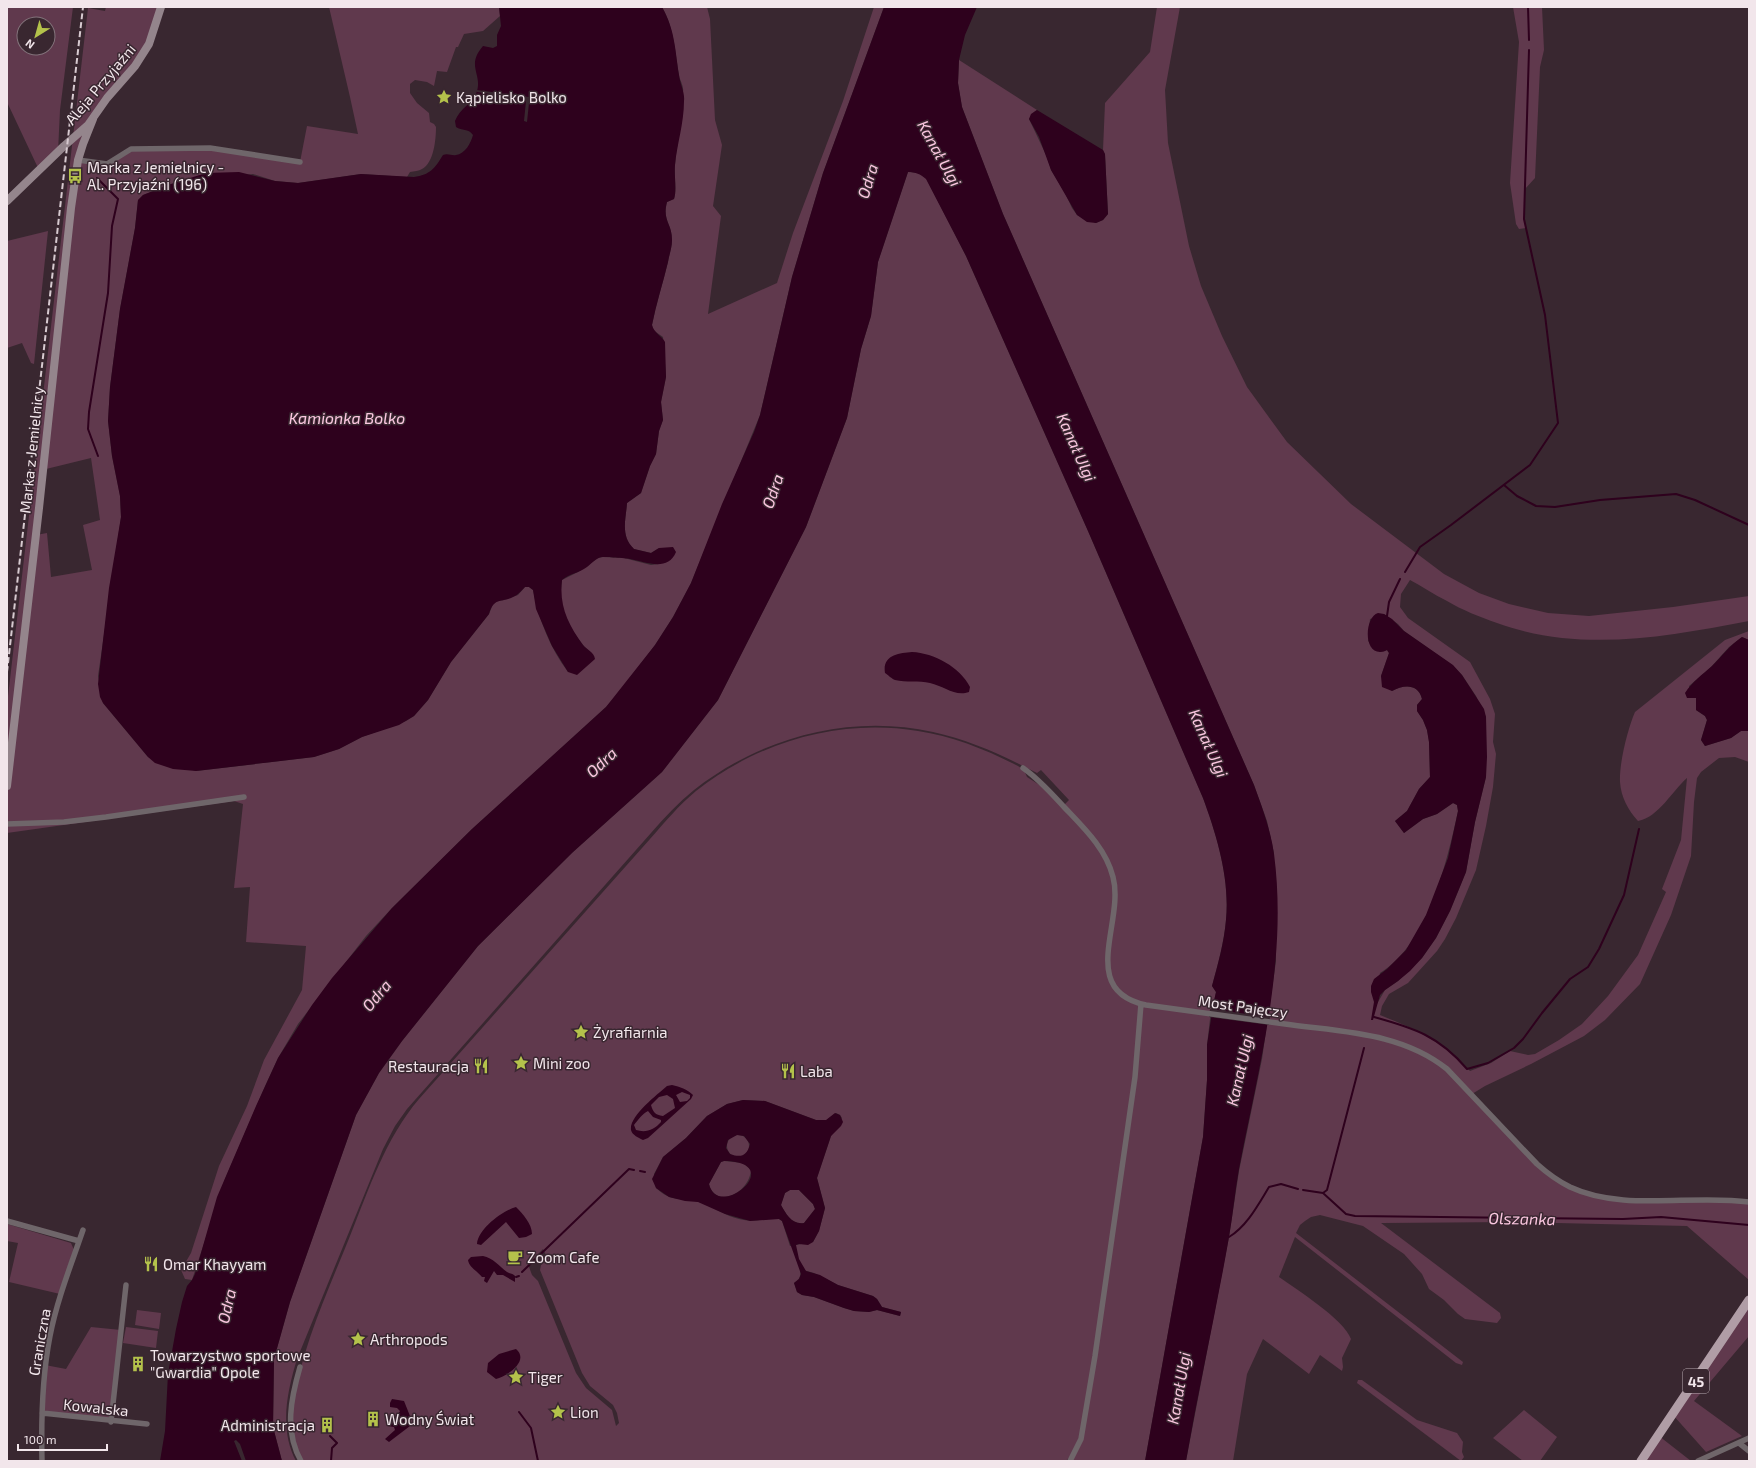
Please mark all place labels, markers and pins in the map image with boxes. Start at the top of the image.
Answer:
place icon: Kąpielisko Bolko [435,88,453,106]
place label: Kąpielisko Bolko [456,88,567,106]
place label: Marka z Jemielnicy - Al. Przyjaźni (196) [87,158,224,194]
bus stop icon: Marka z Jemielnicy - Al. Przyjaźni (196) [66,167,84,185]
place icon: Żyrafiarnia [572,1023,590,1041]
place label: Żyrafiarnia [593,1023,668,1041]
place icon: Mini zoo [512,1054,530,1072]
place label: Mini zoo [533,1054,590,1072]
place label: Restauracja [388,1057,469,1076]
restaurant icon: Restauracja [472,1057,490,1075]
restaurant icon: Laba [779,1062,797,1080]
place label: Laba [800,1062,833,1080]
cafe icon: Zoom Cafe [506,1248,524,1266]
place label: Zoom Cafe [527,1248,599,1266]
restaurant icon: Omar Khayyam [142,1255,160,1273]
place label: Omar Khayyam [163,1255,266,1273]
place icon: Arthropods [349,1330,367,1348]
place label: Arthropods [370,1330,448,1348]
place label: Towarzystwo sportowe "Gwardia" Opole [150,1346,311,1381]
building icon: Towarzystwo sportowe "Gwardia" Opole [129,1355,147,1373]
place icon: Tiger [507,1368,525,1386]
place label: Tiger [528,1368,563,1386]
place icon: Lion [549,1403,567,1421]
place label: Lion [570,1403,599,1421]
building icon: Wodny Świat [364,1410,382,1428]
place label: Wodny Świat [385,1410,474,1428]
place label: Administracja [221,1416,315,1435]
building icon: Administracja [318,1416,336,1434]

